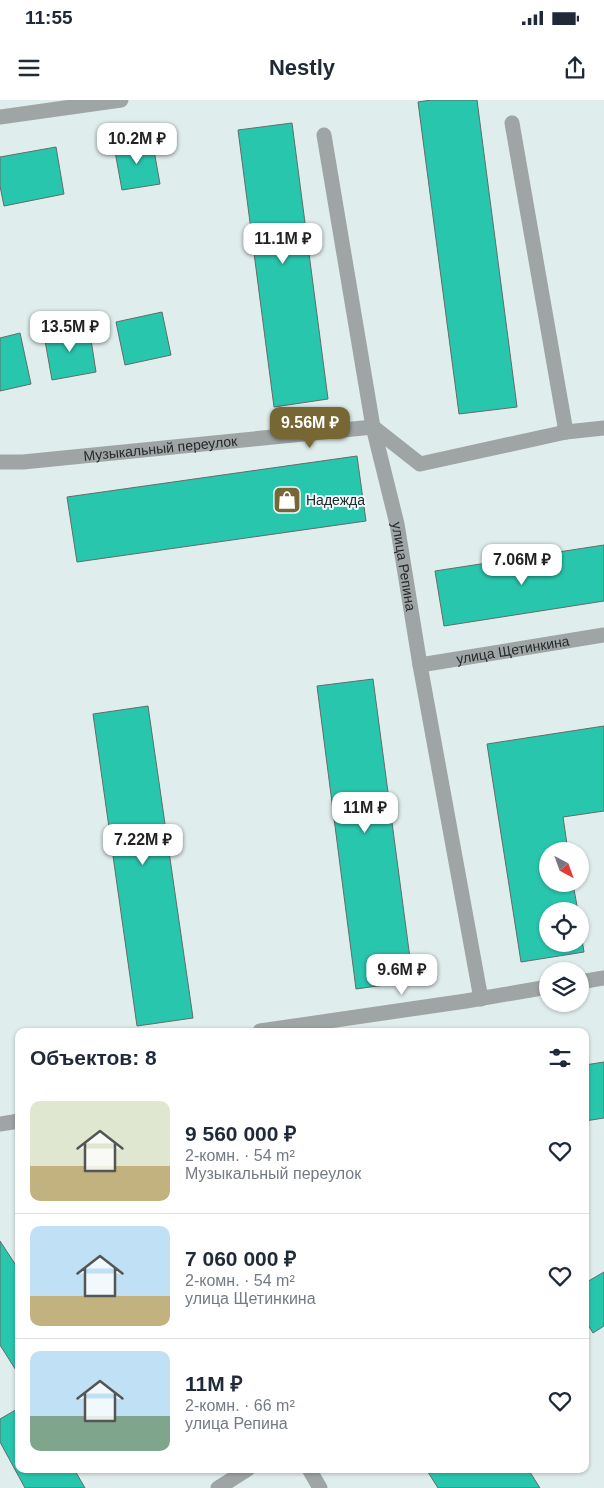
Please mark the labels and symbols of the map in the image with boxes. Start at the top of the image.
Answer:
pin: 10.2M ₽ [91,122,183,165]
pin: 11.1M ₽ [237,222,329,265]
pin: 13.5M ₽ [24,310,116,353]
pin: 9.56M ₽ [264,406,356,449]
street label: Музыкальный переулок [83,433,239,464]
shop icon: Надежда [272,485,302,515]
place label: Надежда [306,492,365,508]
street label: улица Репина [389,521,419,612]
pin: 7.06M ₽ [476,544,568,586]
street label: улица Щетинкина [455,633,571,667]
pin: 11M ₽ [330,792,400,834]
pin: 7.22M ₽ [97,824,189,866]
north arrow [539,842,589,892]
pin: 9.6M ₽ [361,954,443,996]

